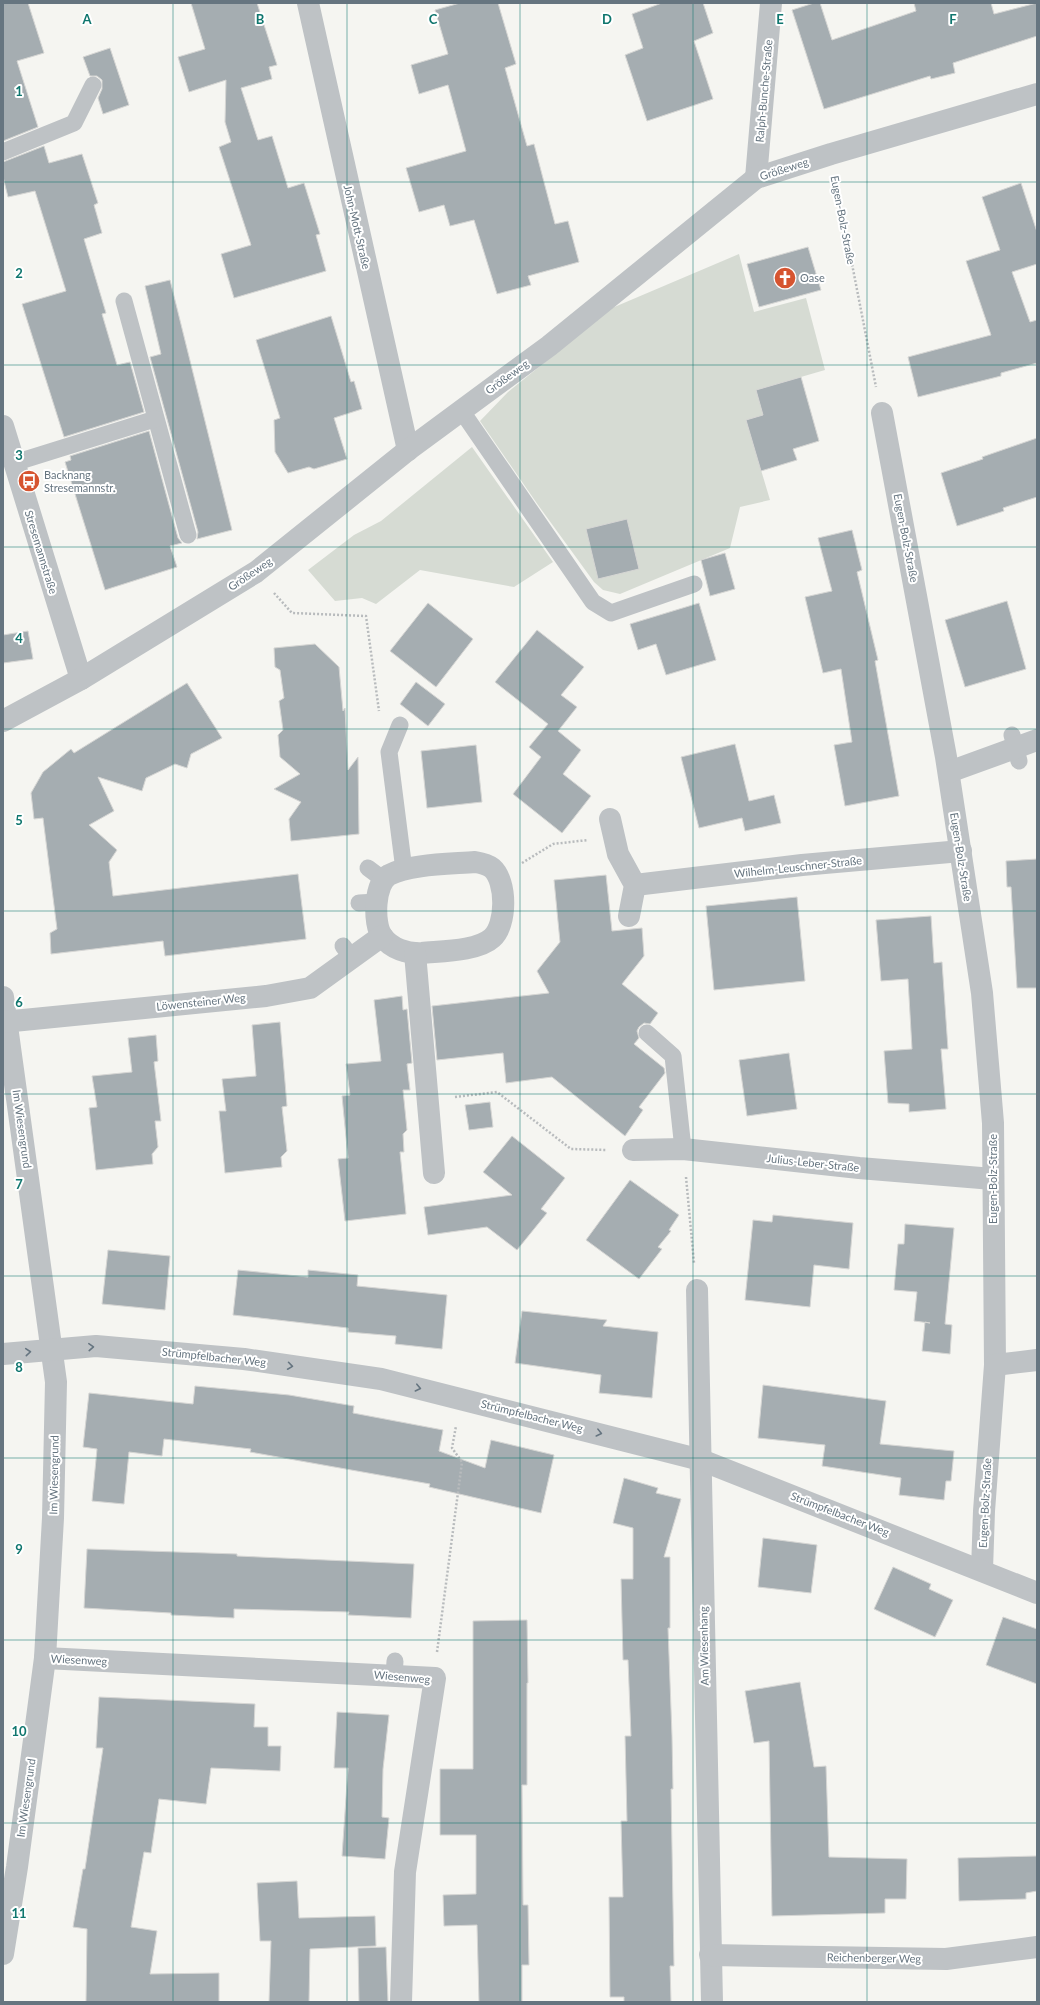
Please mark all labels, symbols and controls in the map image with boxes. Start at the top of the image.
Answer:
text: A [81,11,92,27]
text: B [256,11,265,27]
text: C [429,11,438,27]
text: D [602,11,612,27]
text: E [776,11,784,27]
text: F [949,11,957,27]
street label: Ralph-Bunche-Straße [753,39,774,143]
text: 1 [15,83,23,99]
street label: Größeweg [758,155,810,182]
street label: Eugen-Bolz-Straße [829,174,858,265]
street label: John-Mott-Straße [341,183,374,270]
text: 2 [15,265,23,281]
church icon: Oase [772,265,798,291]
place label: Oase [800,271,825,284]
street label: Größeweg [483,356,531,397]
text: 3 [15,447,23,463]
bus stop icon: Backnang Stresemannstr. [16,468,42,494]
place label: Backnang Stresemannstr. [44,468,116,494]
street label: Eugen-Bolz-Straße [892,492,921,583]
street label: Stresemannstraße [23,508,60,595]
street label: Größeweg [225,554,274,593]
text: 4 [15,630,23,646]
street label: Eugen-Bolz-Straße [948,811,975,903]
text: 5 [15,812,23,828]
street label: Wilhelm-Leuschner-Straße [733,853,863,880]
street label: Löwensteiner Weg [156,990,247,1013]
text: 6 [15,994,23,1010]
street label: Im Wiesengrund [11,1089,34,1169]
street label: Eugen-Bolz-Straße [986,1134,999,1224]
street label: Julius-Leber-Straße [766,1151,860,1174]
text: 7 [15,1176,23,1192]
one-way arrow [88,1342,94,1351]
street label: Strümpfelbacher Weg [161,1345,267,1368]
one-way arrow [25,1348,31,1357]
text: 8 [15,1359,23,1375]
one-way arrow [287,1361,293,1370]
one-way arrow [415,1383,422,1391]
street label: Strümpfelbacher Weg [480,1397,585,1435]
one-way arrow [595,1429,602,1437]
street label: Im Wiesengrund [46,1435,61,1515]
street label: Eugen-Bolz-Straße [976,1458,993,1548]
street label: Strümpfelbacher Weg [789,1489,892,1538]
text: 9 [15,1541,23,1557]
street label: Am Wiesenhang [696,1606,711,1686]
street label: Wiesenweg [50,1652,108,1667]
street label: Wiesenweg [373,1668,431,1685]
text: 10 [11,1723,27,1739]
street label: Im Wiesengrund [14,1758,37,1838]
text: 11 [11,1905,27,1921]
street label: Reichenberger Weg [827,1950,922,1965]

